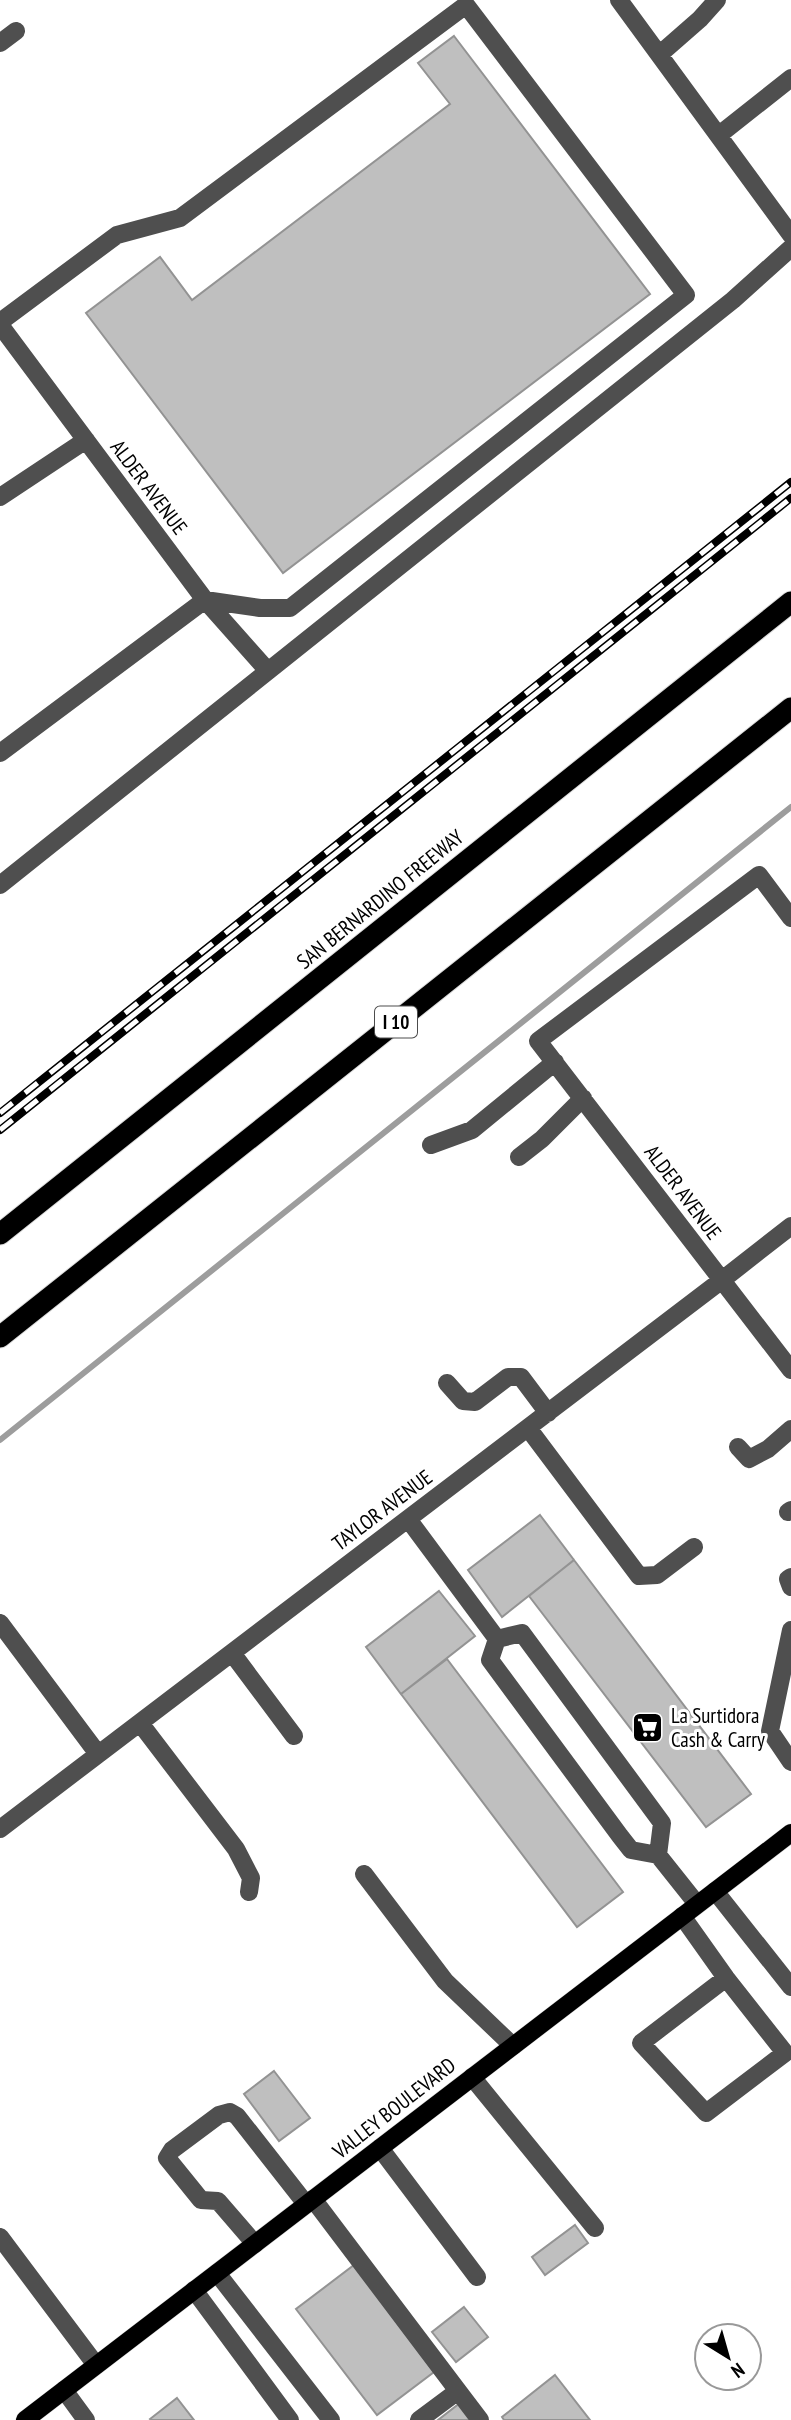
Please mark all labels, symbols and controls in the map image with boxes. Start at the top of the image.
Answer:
street label: ALDER AVENUE [105,434,193,540]
street label: SAN BERNARDINO FREEWAY [291,823,469,975]
road number: I 10 [375,1006,417,1038]
street label: ALDER AVENUE [639,1139,727,1245]
street label: TAYLOR AVENUE [327,1464,437,1556]
place label: La Surtidora Cash & Carry [671,1702,765,1753]
supermarket icon: La Surtidora Cash & Carry [631,1710,665,1744]
street label: VALLEY BOULEVARD [326,2052,461,2165]
north arrow [693,2322,763,2392]
text: N [727,2358,750,2383]

